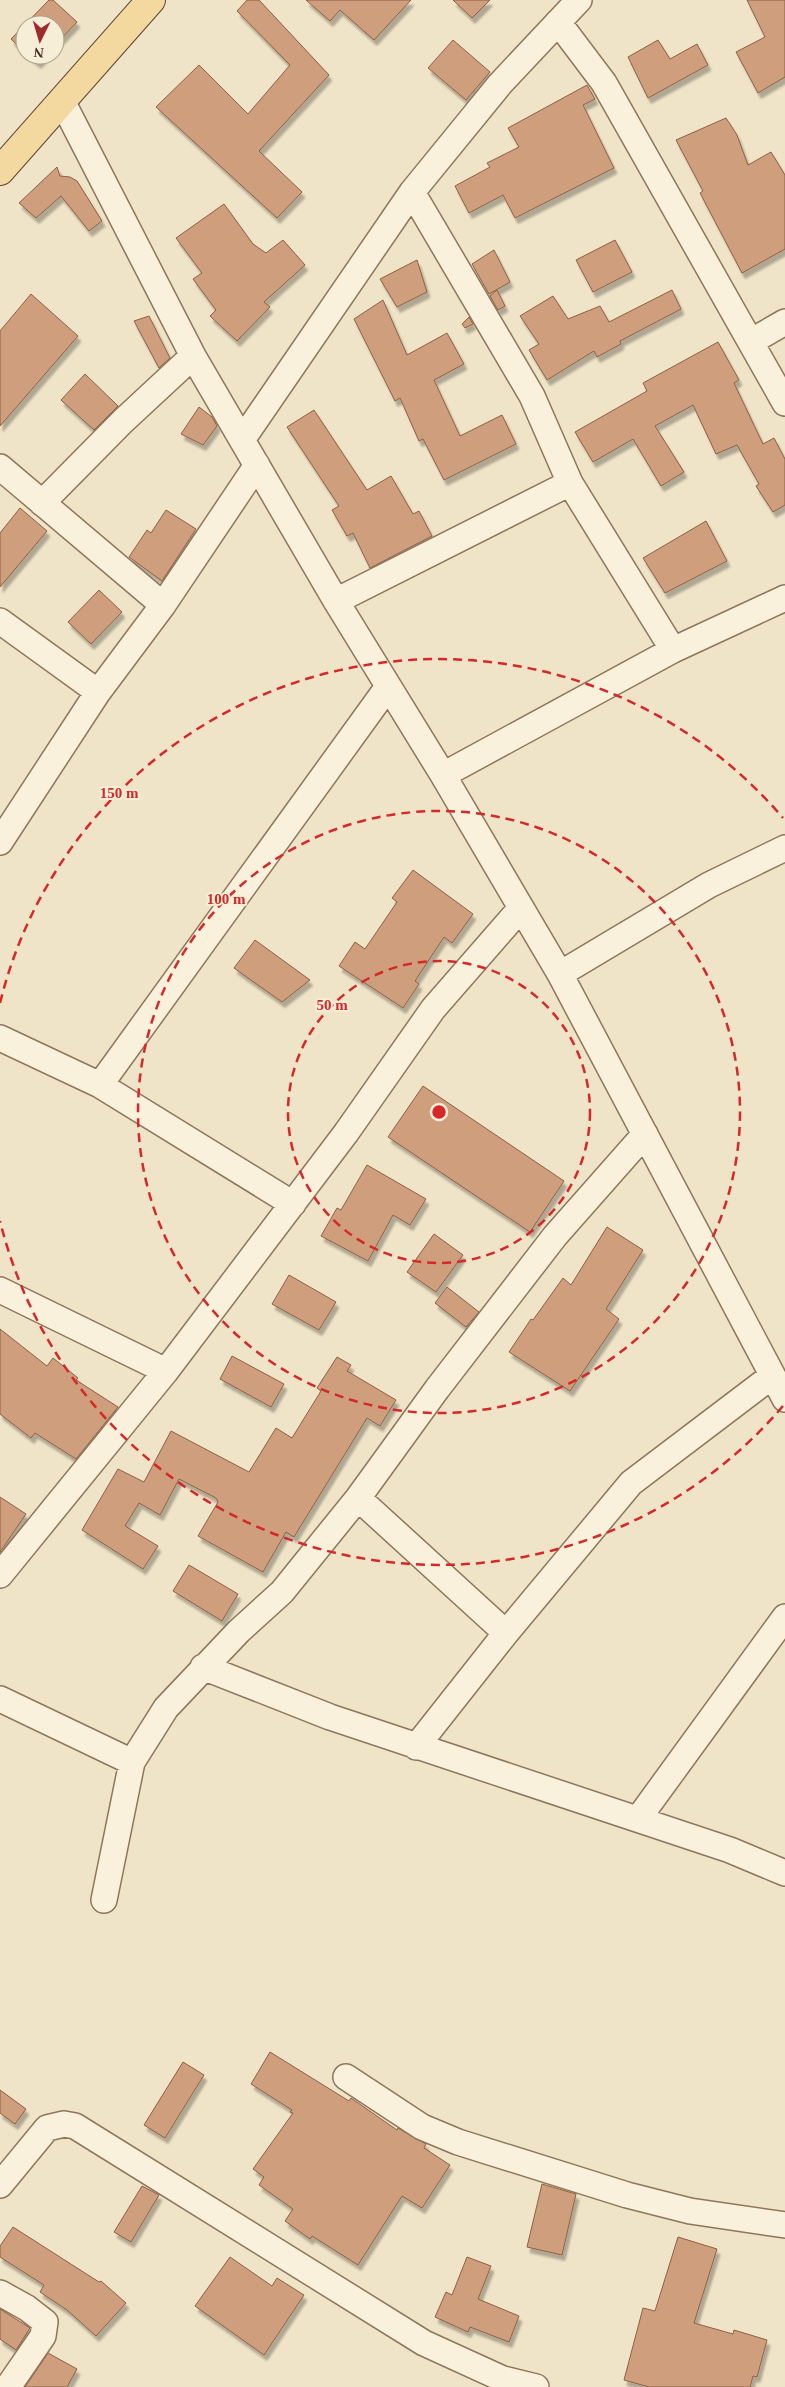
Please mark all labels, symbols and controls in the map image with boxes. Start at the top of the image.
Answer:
north arrow [15,15,65,65]
text: N [33,45,45,60]
text: 150 m [100,785,139,801]
text: 100 m [207,891,246,907]
text: 50 m [316,997,348,1013]
centre of rings [430,1103,448,1121]

